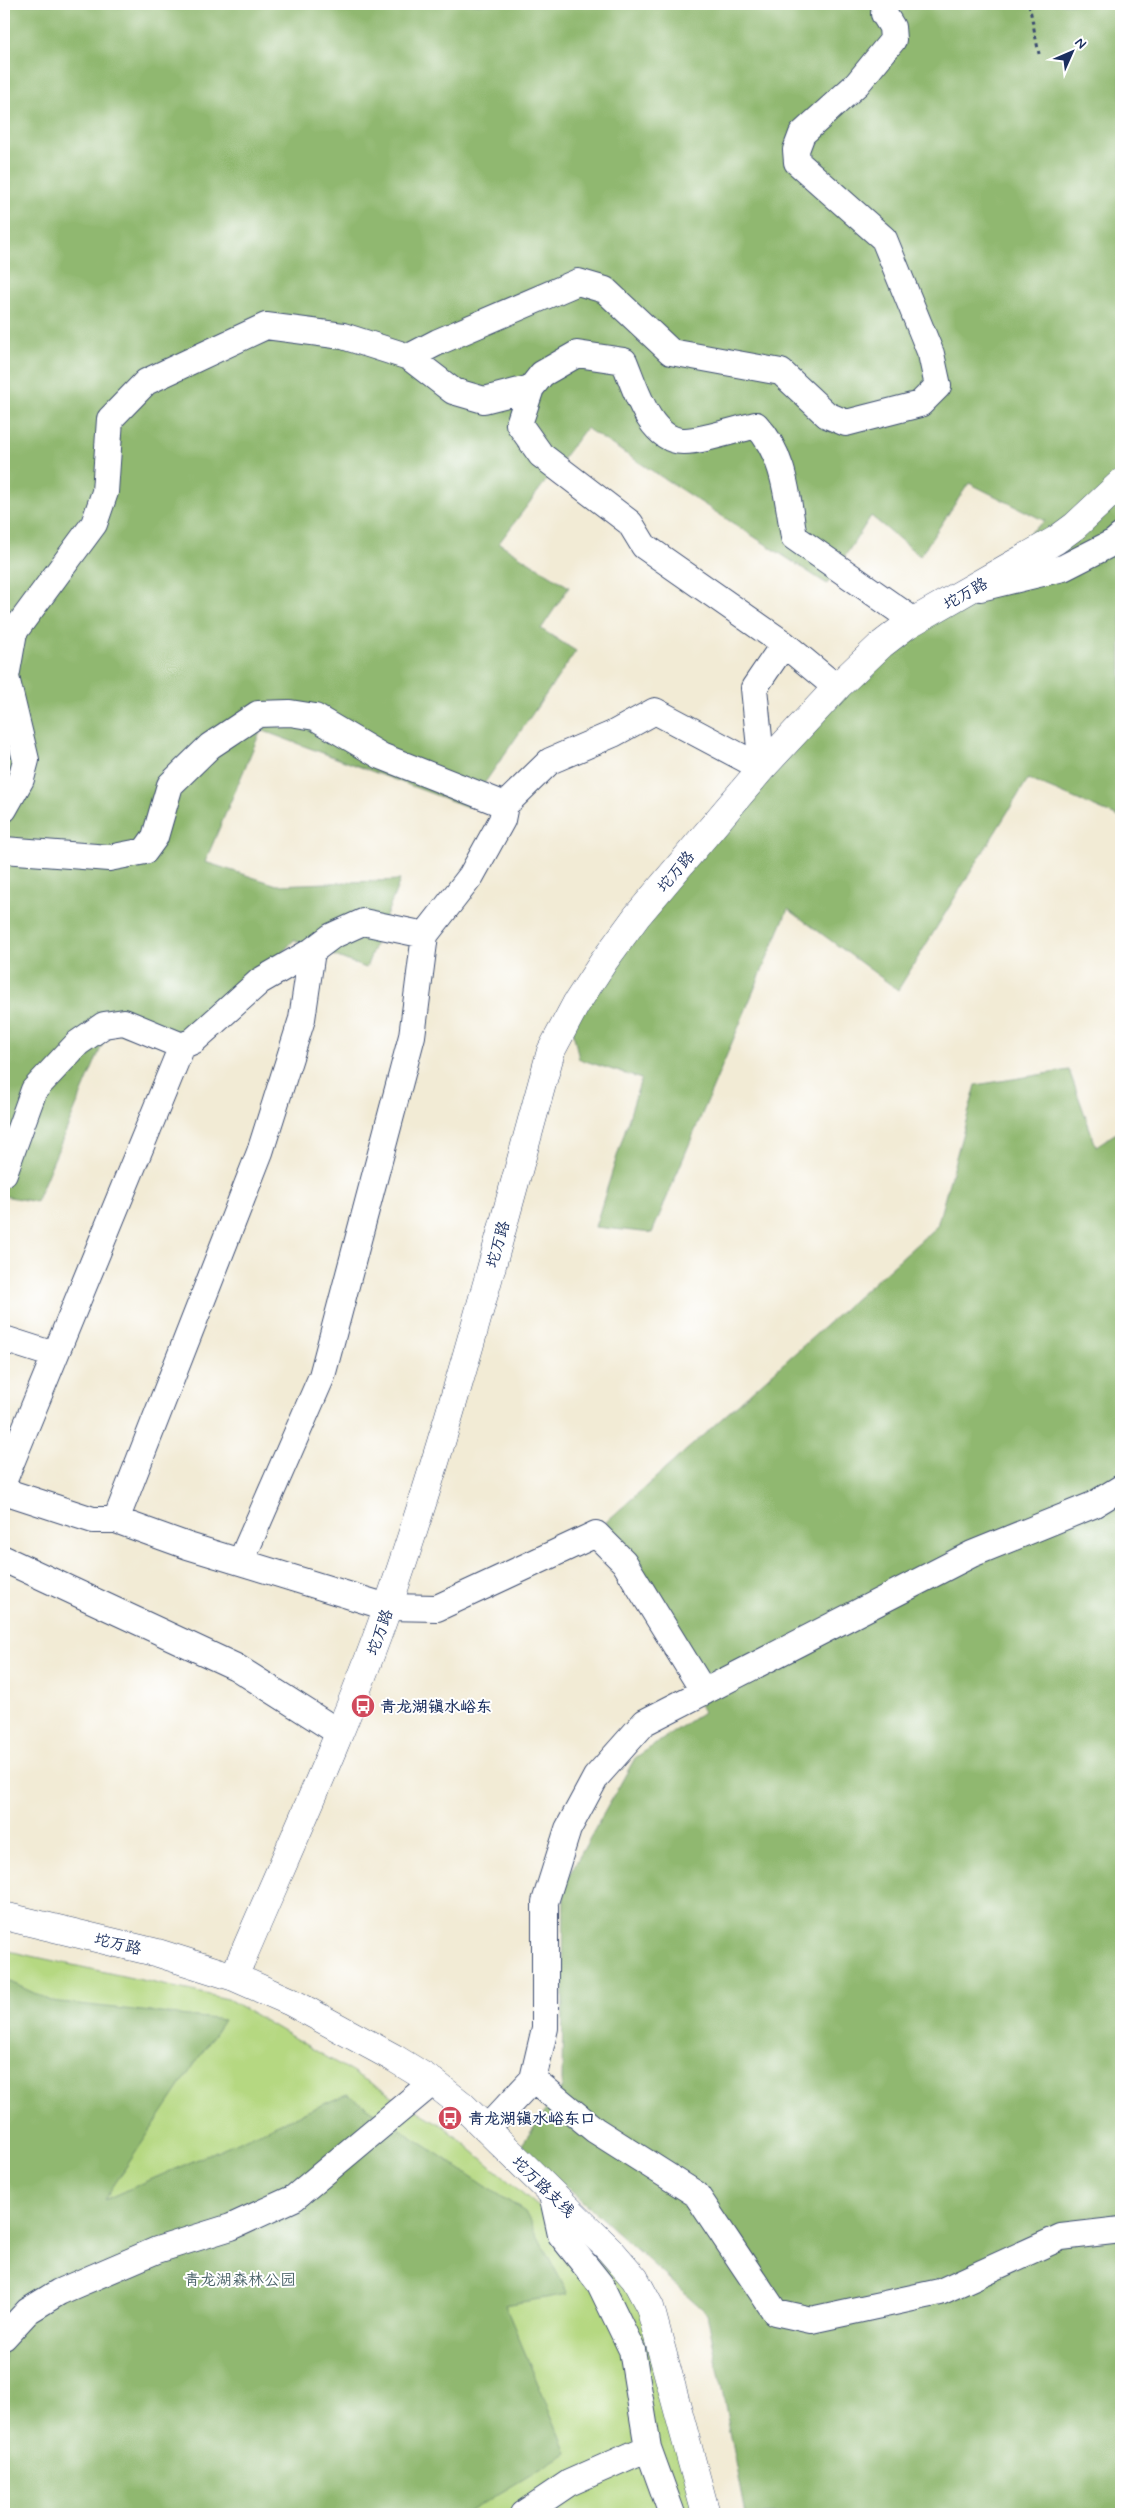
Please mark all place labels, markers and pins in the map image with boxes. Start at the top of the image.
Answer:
bus stop icon: 青龙湖镇水峪东 [350,1693,376,1719]
place label: 青龙湖镇水峪东 [380,1697,492,1718]
bus stop icon: 青龙湖镇水峪东口 [437,2105,463,2131]
place label: 青龙湖镇水峪东口 [468,2109,596,2130]

